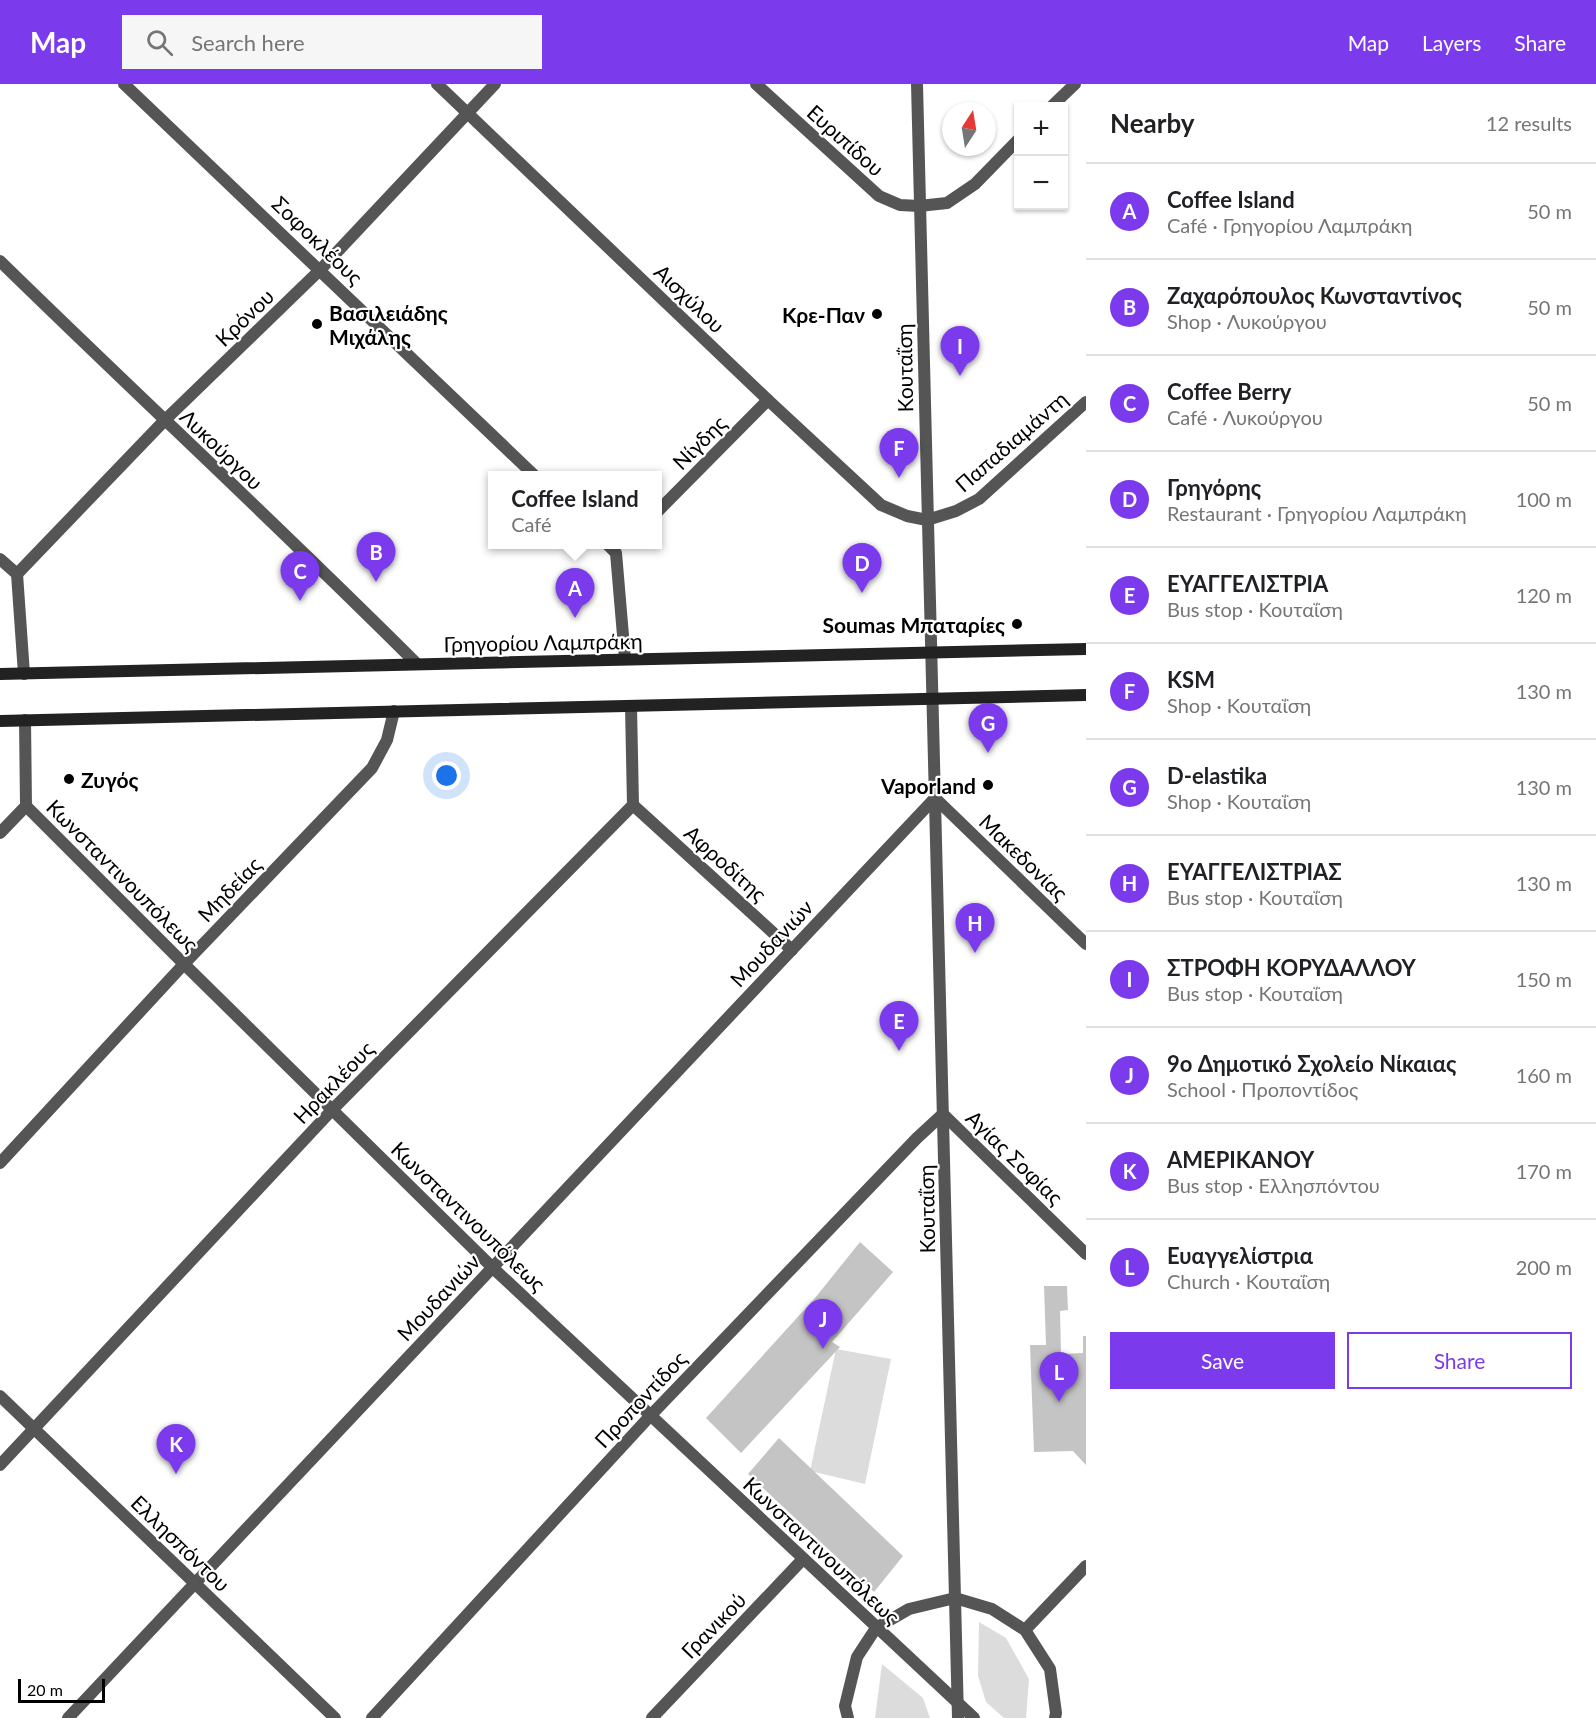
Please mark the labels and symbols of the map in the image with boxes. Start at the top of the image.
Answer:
street label: Ευριπίδου [803,99,889,181]
north arrow [942,102,996,156]
street label: Σοφοκλέους [268,191,369,289]
street label: Αισχύλου [650,259,730,337]
street label: Κρόνου [210,283,278,351]
place label: Βασιλειάδης Μιχάλης [329,300,448,349]
place label: Κρε-Παν [782,302,865,327]
marker: Κρε-Παν [870,307,884,321]
marker: Βασιλειάδης Μιχάλης [310,317,324,331]
street label: Κουταΐση [891,323,917,413]
pin: I [940,326,980,376]
street label: Παπαδιαμάντη [950,386,1072,496]
street label: Λυκούργου [176,404,268,494]
street label: Νίγδης [667,410,731,474]
pin: F [880,428,918,478]
pin: B [356,532,395,582]
pin: D [842,544,882,593]
pin: C [280,552,320,601]
pin: A [556,568,594,618]
place label: Soumas Μπαταρίες [822,612,1005,637]
marker: Soumas Μπαταρίες [1010,617,1024,631]
street label: Γρηγορίου Λαμπράκη [443,628,643,656]
pin: G [968,704,1008,753]
your location [432,761,461,790]
place label: Ζυγός [81,767,139,792]
marker: Ζυγός [62,772,76,786]
place label: Vaporland [880,773,976,798]
marker: Vaporland [981,778,995,792]
street label: Κωνσταντινουπόλεως [42,794,204,956]
street label: Μακεδονίας [975,809,1074,905]
street label: Αφροδίτης [680,820,772,906]
street label: Μηδείας [192,851,266,927]
street label: Μουδανιών [724,894,818,992]
pin: H [956,904,994,953]
pin: E [880,1002,918,1051]
street label: Ηρακλέους [288,1036,378,1128]
street label: Αγίας Σοφίας [961,1105,1069,1210]
street label: Κωνσταντινουπόλεως [387,1136,551,1296]
street label: Κουταΐση [913,1164,939,1254]
street label: Μουδανιών [391,1248,485,1346]
pin: J [804,1300,842,1349]
street label: Προποντίδος [589,1345,691,1452]
pin: L [1040,1352,1078,1402]
pin: K [156,1424,195,1474]
street label: Κωνσταντινουπόλεως [739,1471,905,1629]
street label: Ελλησπόντου [126,1490,236,1596]
street label: Γρανικού [676,1587,750,1663]
scale bar [18,1676,105,1704]

